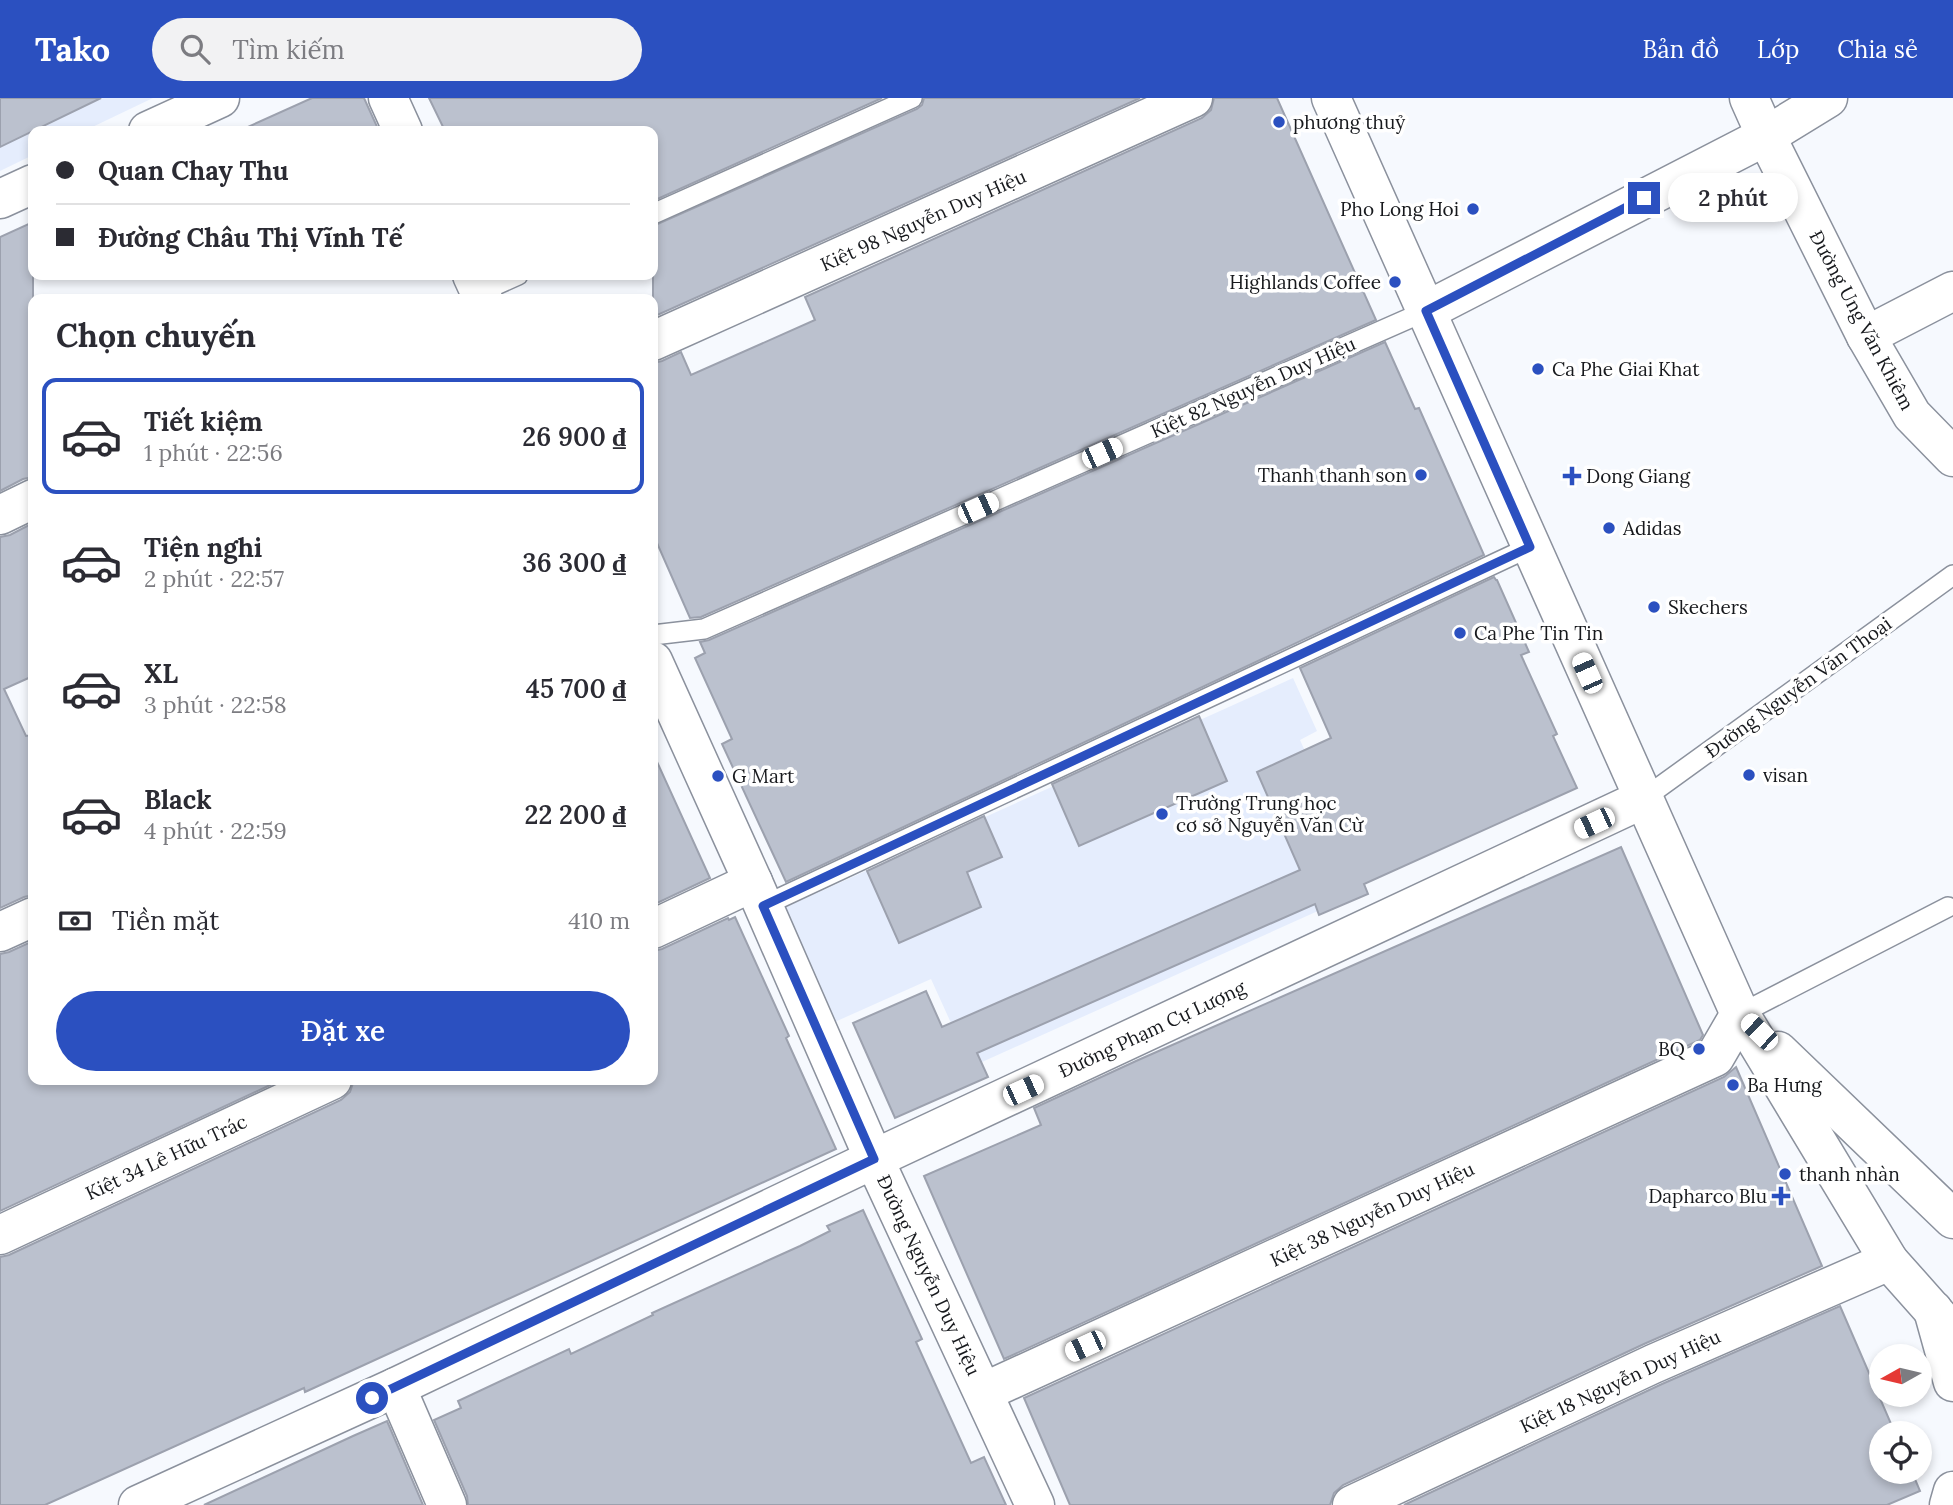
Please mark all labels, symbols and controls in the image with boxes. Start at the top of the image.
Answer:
search box [152,18,642,81]
text: Tako [35,28,110,70]
icon: search [176,30,214,68]
text: Tìm kiếm [232,33,345,66]
text: Bản đồ [1642,34,1719,65]
text: Lớp [1757,34,1799,65]
text: Chia sẻ [1837,34,1918,65]
place label: phương thuỷ [1293,110,1405,134]
marker: phương thuỷ [1271,114,1287,130]
text: Quan Chay Thu [98,154,289,187]
street label: Kiệt 98 Nguyễn Duy Hiệu [816,164,1030,276]
callout: 2 phút [1668,174,1798,222]
route end [1628,182,1660,214]
text: 2 phút [1698,183,1768,212]
place label: Pho Long Hoi [1340,197,1459,221]
marker: Pho Long Hoi [1465,201,1481,217]
text: Đường Châu Thị Vĩnh Tế [98,221,403,254]
street label: Đường Ung Văn Khiêm [1804,226,1920,414]
place label: Highlands Coffee [1229,270,1381,294]
marker: Highlands Coffee [1387,274,1403,290]
text: Chọn chuyến [56,315,256,356]
street label: Kiệt 82 Nguyễn Duy Hiệu [1147,331,1359,443]
place label: Ca Phe Giai Khat [1552,357,1700,381]
marker: Ca Phe Giai Khat [1530,361,1546,377]
icon: car [60,405,123,468]
text: Tiết kiệm [144,405,263,438]
text: 26 900 ₫ [522,420,626,453]
car [1079,435,1126,471]
text: 1 phút · 22:56 [144,438,283,467]
place label: Thanh thanh son [1258,463,1407,487]
place label: Dong Giang [1586,464,1690,488]
marker: Thanh thanh son [1413,467,1429,483]
marker: Dong Giang [1564,468,1580,484]
car [955,490,1002,526]
place label: Adidas [1622,516,1682,540]
marker: Adidas [1601,520,1617,536]
icon: car [60,531,123,594]
text: Tiện nghi [144,531,262,564]
text: 36 300 ₫ [522,546,626,579]
text: 2 phút · 22:57 [144,564,284,593]
place label: Skechers [1668,595,1748,619]
marker: Skechers [1646,599,1662,615]
street label: Đường Nguyễn Văn Thoại [1700,611,1896,763]
place label: Ca Phe Tin Tin [1474,621,1603,645]
marker: Ca Phe Tin Tin [1452,625,1468,641]
car [1569,650,1606,696]
icon: car [60,657,123,720]
text: XL [144,657,178,690]
text: 45 700 ₫ [526,672,626,705]
text: 3 phút · 22:58 [144,690,287,719]
place label: visan [1763,763,1808,787]
place label: G Mart [732,764,795,788]
marker: visan [1741,767,1757,783]
marker: G Mart [710,768,726,784]
icon: car [60,783,123,846]
text: Black [144,783,212,816]
place label: Trường Trung học cơ sở Nguyễn Văn Cừ [1176,791,1365,837]
text: 22 200 ₫ [525,798,626,831]
car [1571,805,1618,841]
marker: Trường Trung học cơ sở Nguyễn Văn Cừ [1154,806,1170,822]
text: 4 phút · 22:59 [144,816,287,845]
icon: cash [56,902,94,940]
text: Tiền mặt [112,904,219,937]
text: 410 m [568,906,630,935]
street label: Đường Phạm Cự Lượng [1055,975,1250,1083]
button: Đặt xe [56,991,630,1071]
car [1737,1010,1782,1054]
place label: BQ [1658,1037,1685,1061]
marker: BQ [1691,1041,1707,1057]
car [1000,1072,1047,1108]
place label: Ba Hưng [1747,1073,1822,1097]
marker: Ba Hưng [1725,1077,1741,1093]
street label: Kiệt 34 Lê Hữu Trác [81,1109,251,1205]
street label: Kiệt 38 Nguyễn Duy Hiệu [1266,1156,1478,1272]
place label: thanh nhàn [1799,1162,1900,1186]
marker: thanh nhàn [1777,1166,1793,1182]
street label: Đường Nguyễn Duy Hiệu [872,1171,986,1379]
place label: Dapharco Blu [1648,1184,1767,1208]
marker: Dapharco Blu [1773,1188,1789,1204]
street label: Kiệt 18 Nguyễn Duy Hiệu [1516,1324,1724,1438]
car [1062,1328,1109,1364]
north arrow [1869,1344,1932,1407]
map controls [1869,1344,1932,1484]
route start [356,1382,388,1414]
button: locate [1869,1421,1932,1484]

